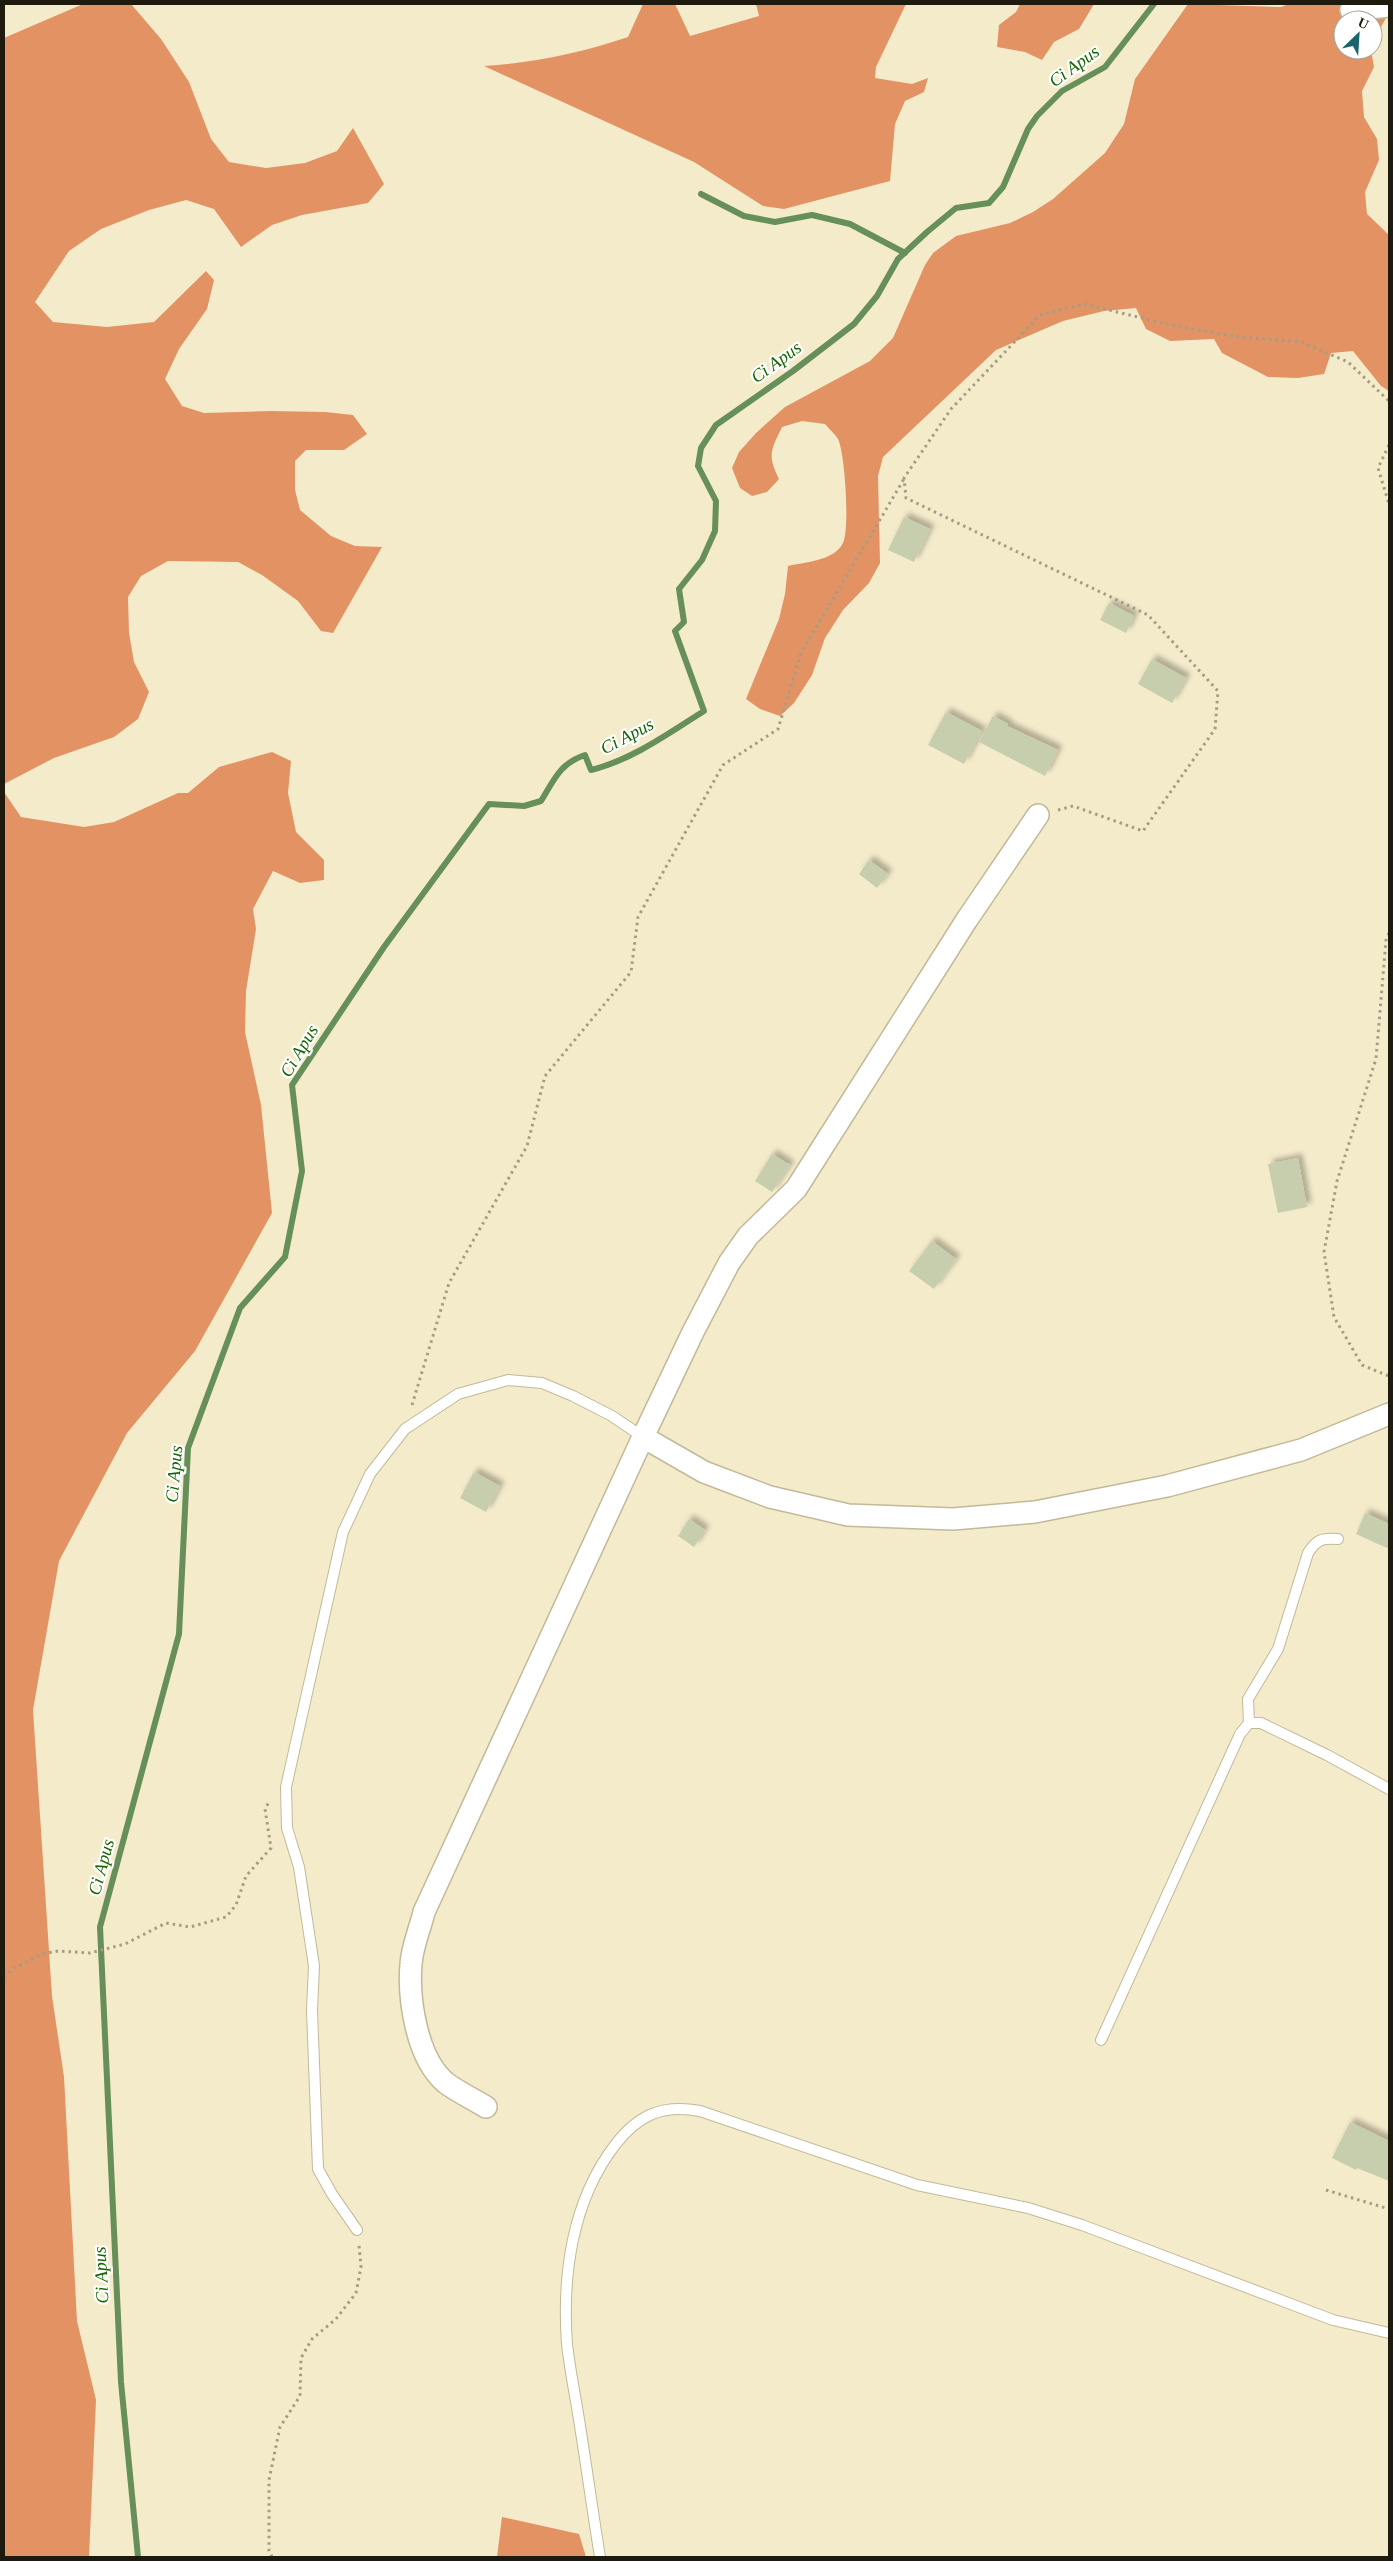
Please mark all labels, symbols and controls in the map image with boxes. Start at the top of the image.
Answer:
north arrow [1333,10,1383,60]
text: U [1356,15,1371,33]
water label: Ci Apus [1045,41,1103,91]
water label: Ci Apus [747,337,805,387]
water label: Ci Apus [597,714,657,758]
water label: Ci Apus [276,1021,322,1081]
water label: Ci Apus [162,1445,186,1503]
water label: Ci Apus [84,1837,118,1897]
water label: Ci Apus [90,2246,112,2304]

